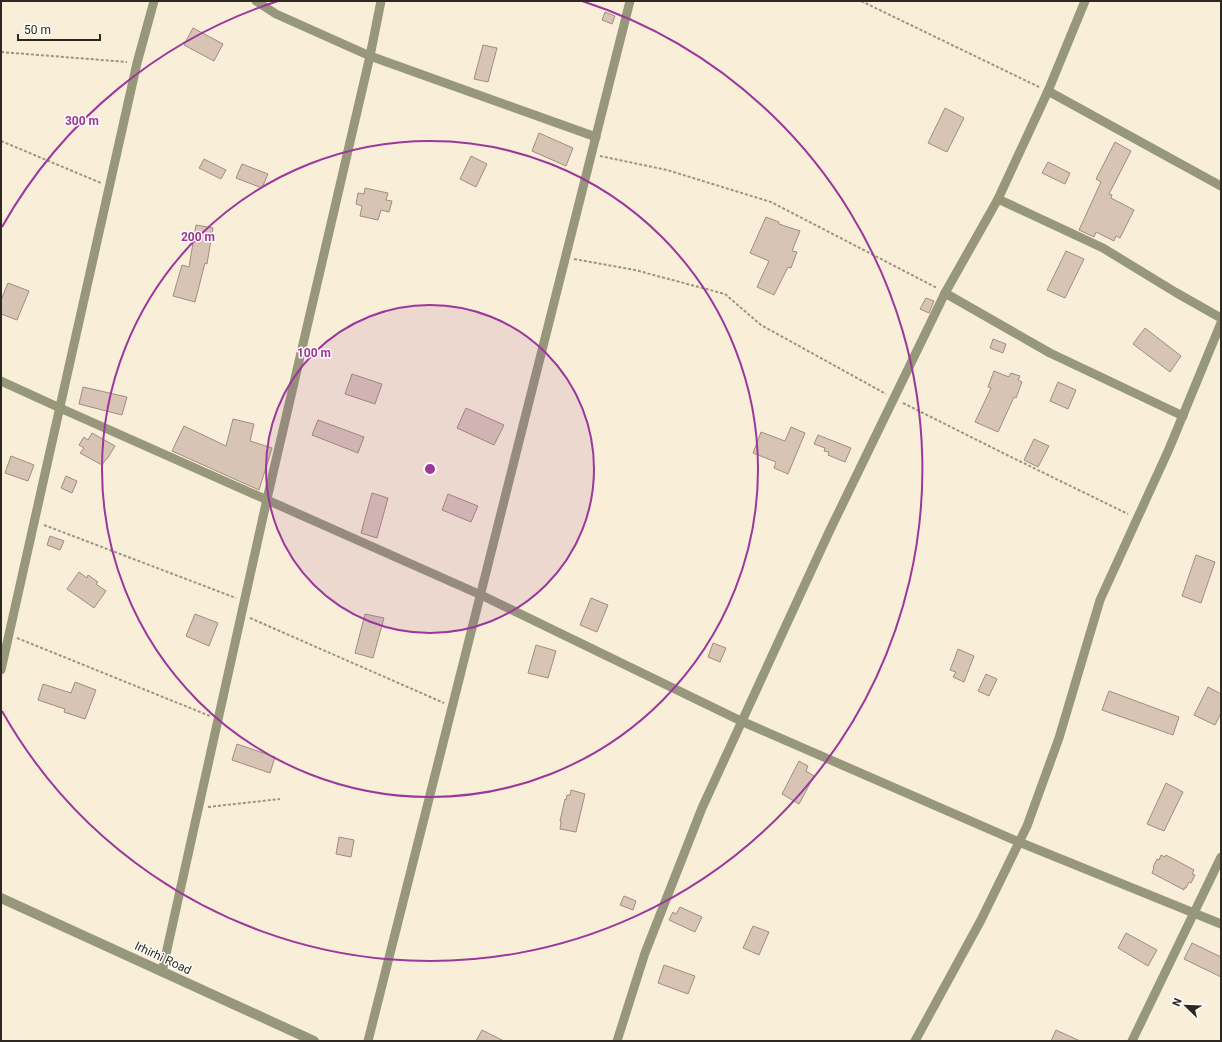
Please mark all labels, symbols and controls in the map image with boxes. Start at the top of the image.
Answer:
scale bar [18,16,100,42]
text: 50 m [24,23,51,37]
text: 300 m [65,114,99,128]
text: 200 m [181,230,215,244]
text: 100 m [297,346,331,360]
centre of rings [423,462,437,476]
street label: Irhirhi Road [132,939,194,977]
north arrow [1166,986,1206,1026]
text: N [1170,996,1185,1008]

